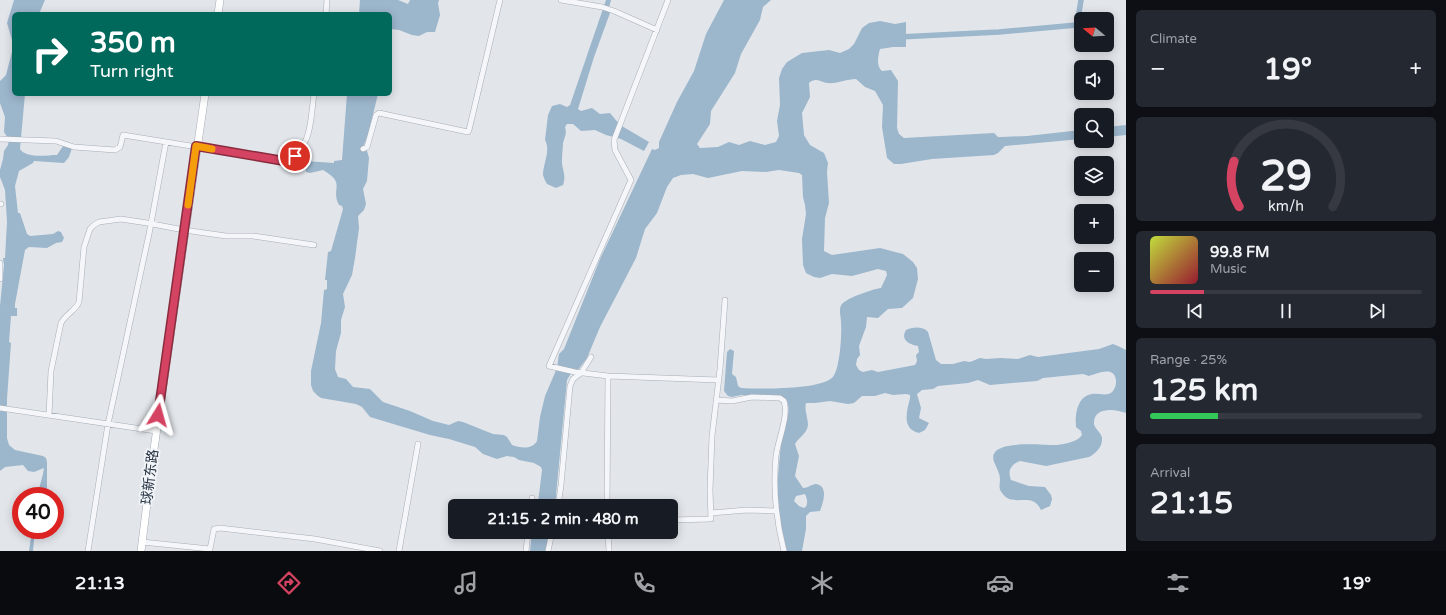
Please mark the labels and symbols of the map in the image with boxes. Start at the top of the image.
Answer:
north arrow [1074,12,1114,52]
pin [278,139,312,173]
position arrow [137,394,179,436]
street label: 球新东路 [138,448,162,506]
speed limit sign: 40 [12,487,64,539]

